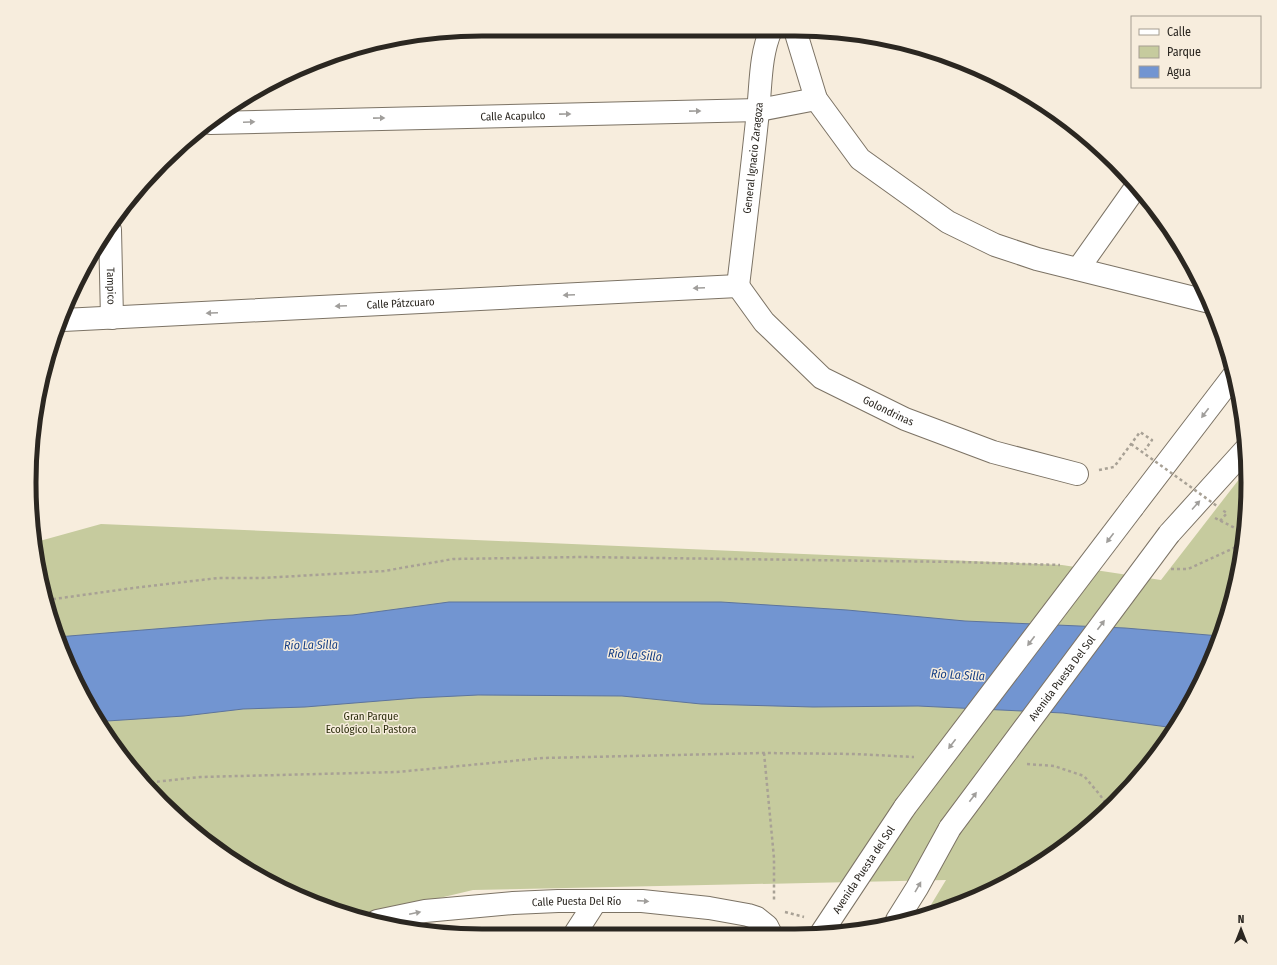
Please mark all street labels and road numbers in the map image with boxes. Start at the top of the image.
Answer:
street label: General Ignacio Zaragoza [741,102,766,214]
street label: Calle Acapulco [480,109,546,124]
street label: Tampico [104,267,118,305]
street label: Calle Pátzcuaro [366,295,435,312]
street label: Golondrinas [861,393,916,429]
street label: Avenida Puesta Del Sol [1026,633,1098,724]
street label: Avenida Puesta del Sol [830,823,898,916]
street label: Calle Puesta Del Río [532,895,621,909]

